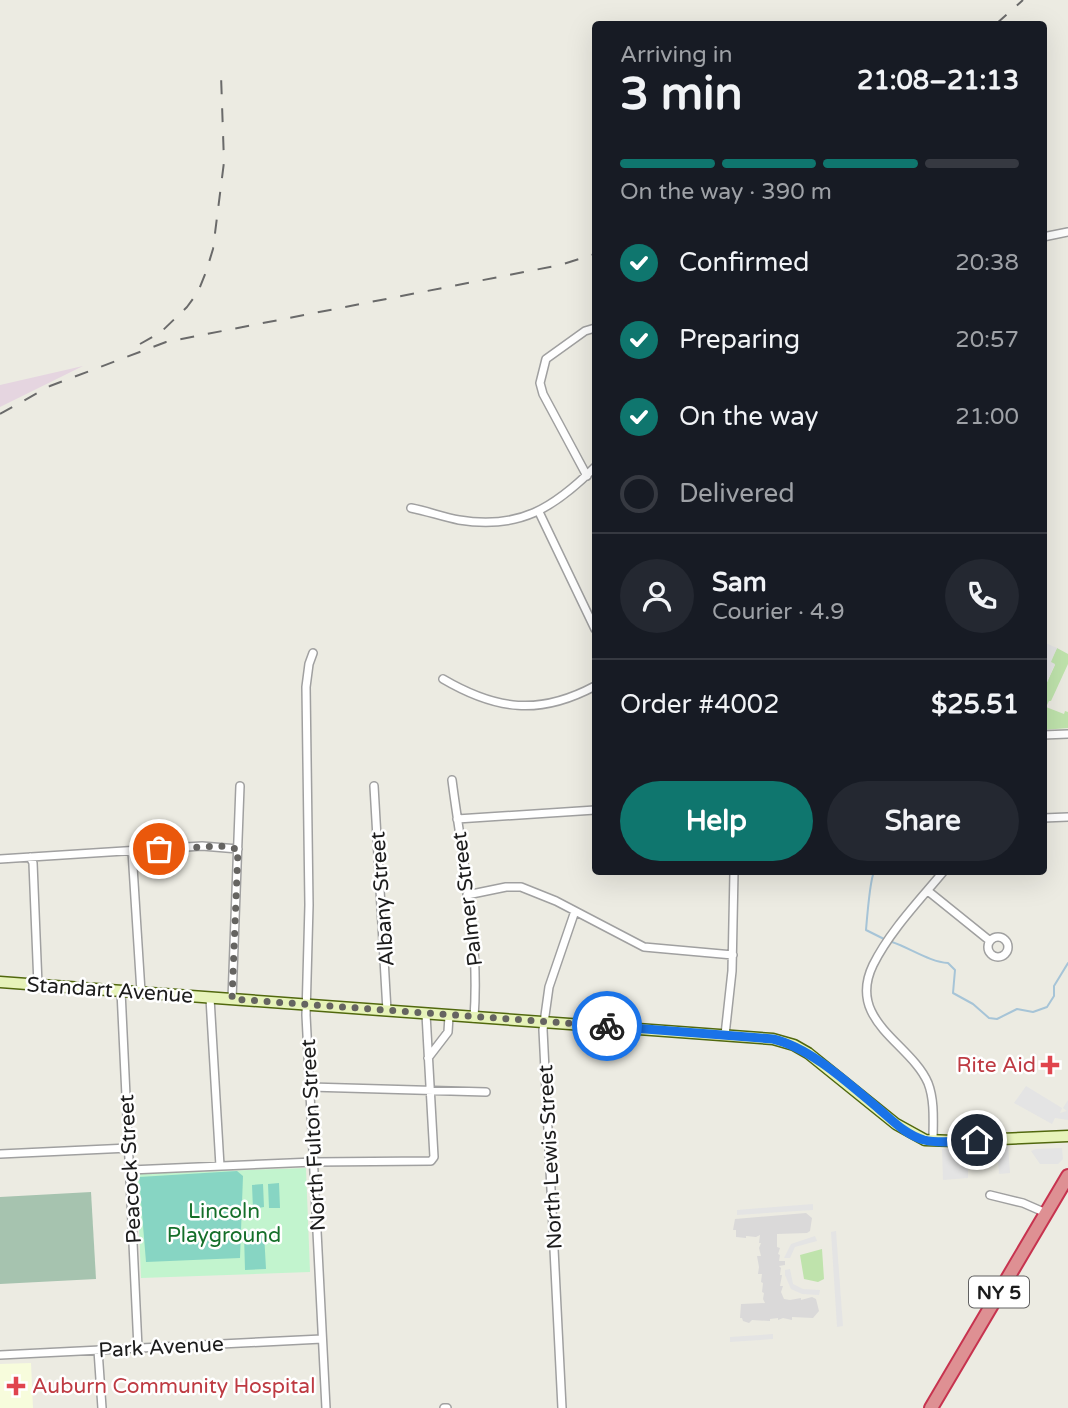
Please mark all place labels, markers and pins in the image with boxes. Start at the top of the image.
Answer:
pin [129,819,189,879]
place label: Rite Aid [957,1053,1036,1078]
marker: Rite Aid [1042,1057,1058,1073]
pin [947,1110,1007,1170]
place label: Auburn Community Hospital [32,1374,315,1399]
marker: Auburn Community Hospital [6,1376,26,1396]

